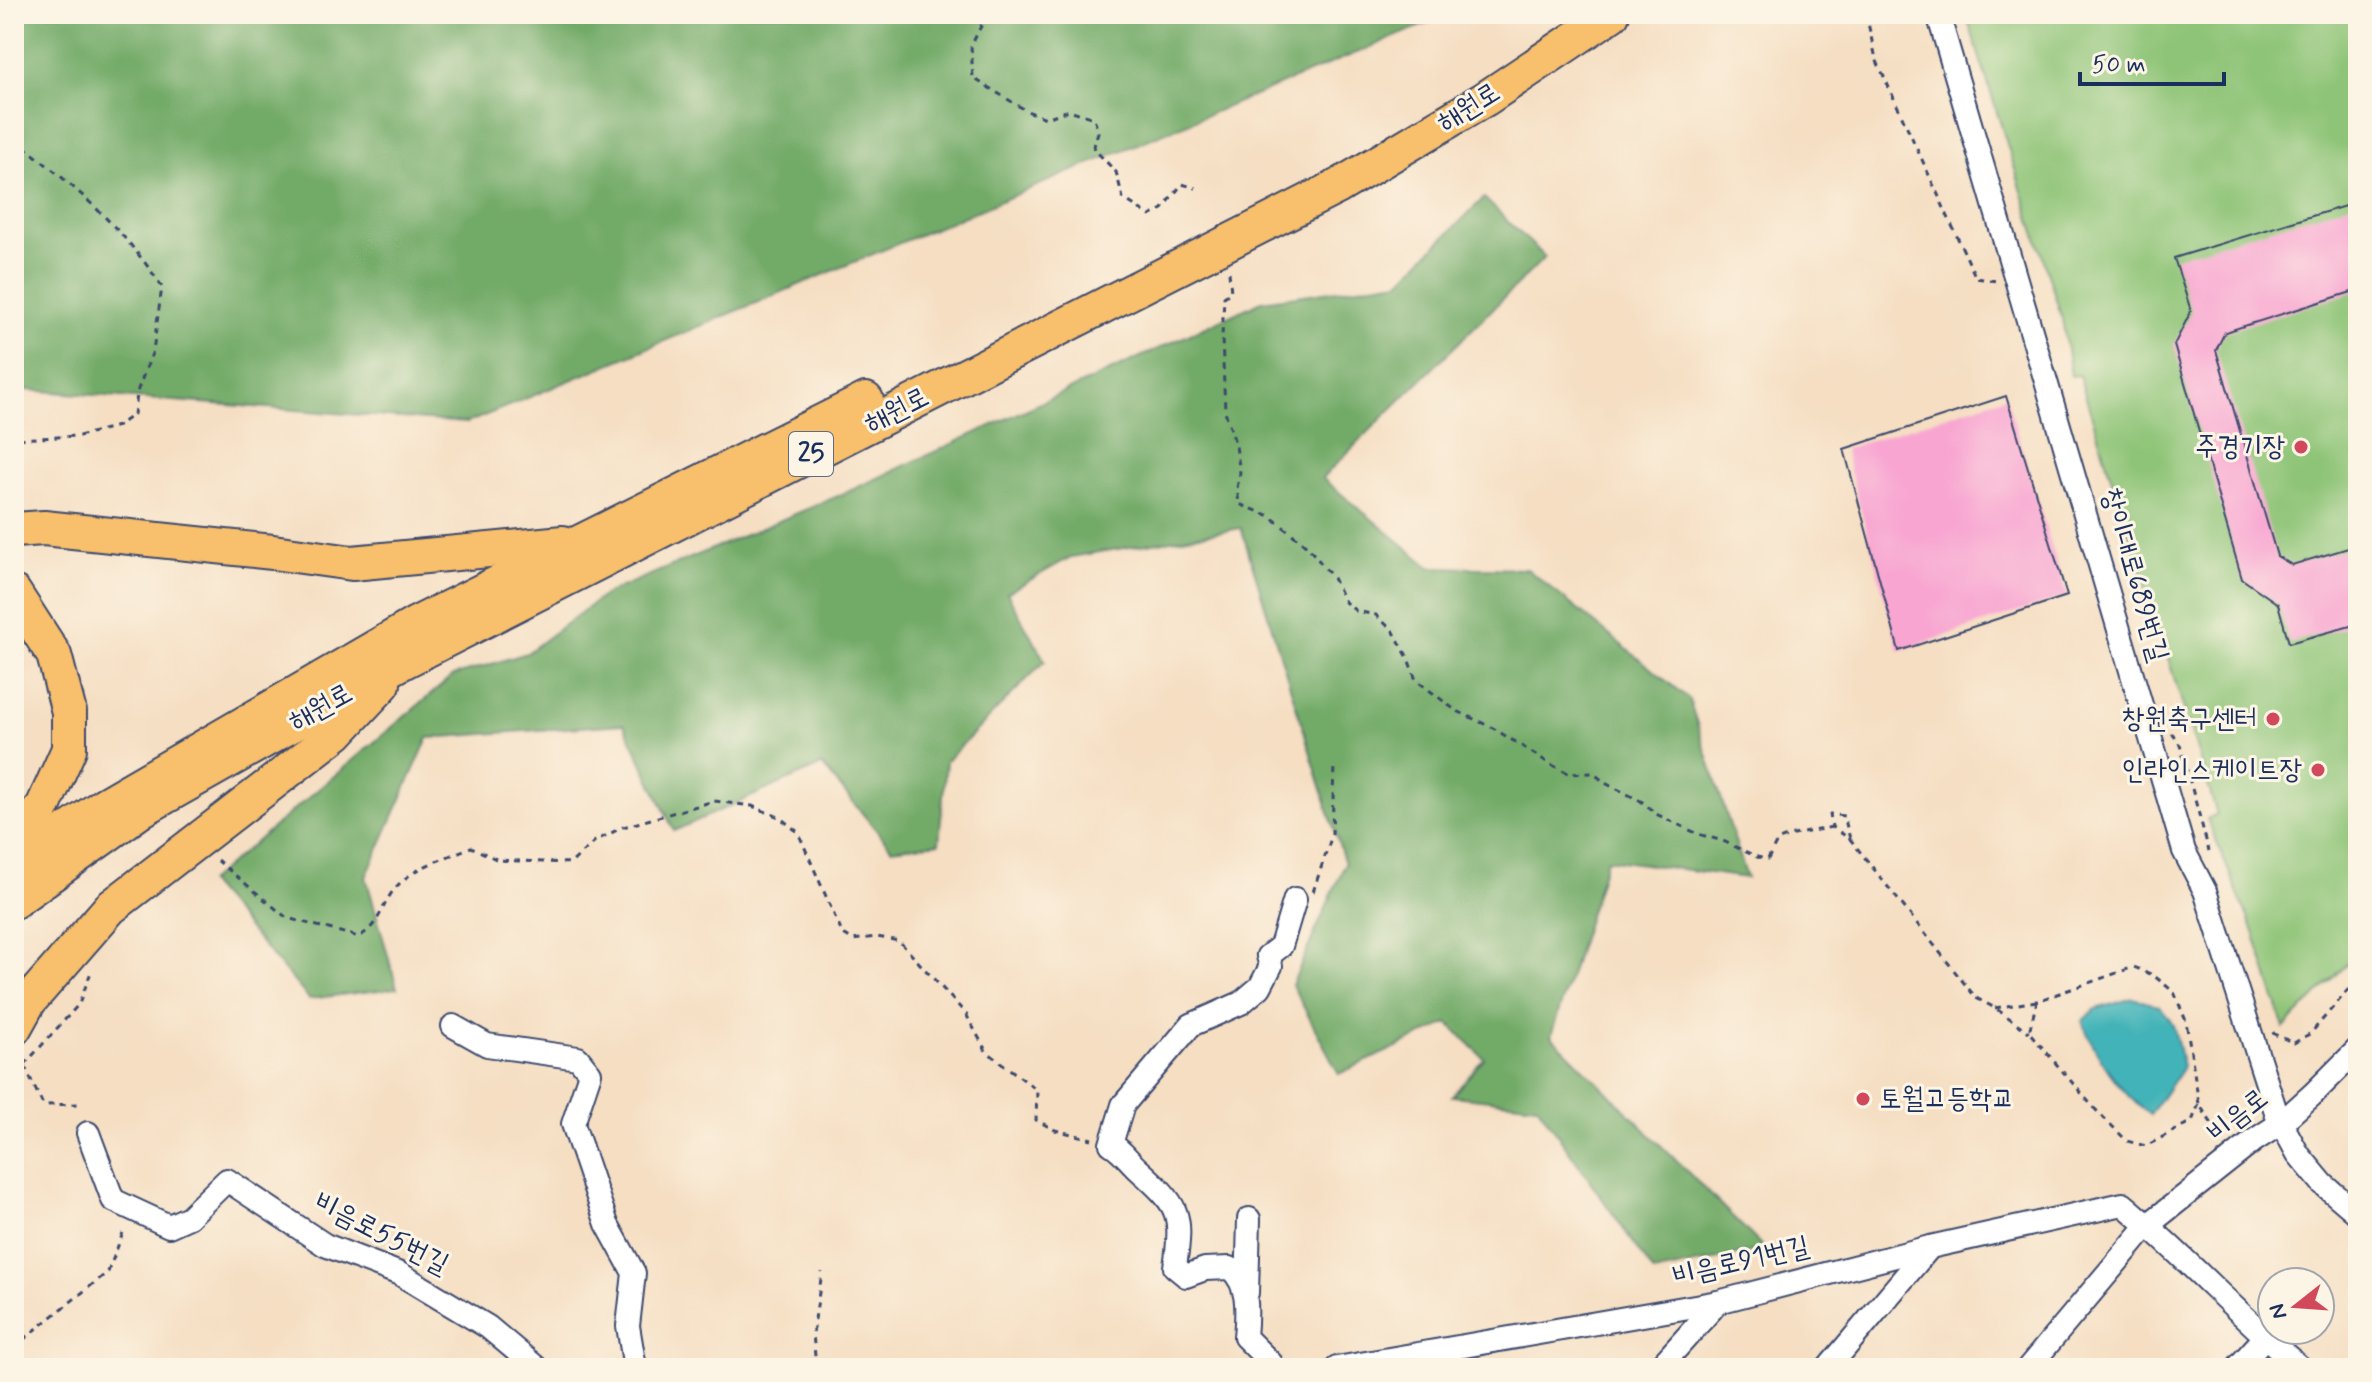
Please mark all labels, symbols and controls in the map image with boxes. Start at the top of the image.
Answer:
scale bar [2080,36,2224,86]
text: 50 m [2092,50,2146,81]
street label: 해원로 [1431,74,1507,142]
street label: 해원로 [858,379,936,443]
place label: 주경기장 [2195,429,2285,466]
road number: 25 [789,432,833,476]
marker: 주경기장 [2292,438,2310,456]
street label: 창이대로689번길 [2092,484,2176,666]
street label: 해원로 [282,675,360,741]
place label: 창원축구센터 [2122,701,2257,738]
marker: 창원축구센터 [2264,710,2282,728]
place label: 인라인스케이트장 [2122,752,2302,789]
marker: 인라인스케이트장 [2309,761,2327,779]
place label: 토월고등학교 [1879,1081,2014,1118]
street label: 비음로 [2200,1081,2276,1151]
marker: 토월고등학교 [1854,1090,1872,1108]
street label: 비음로55번길 [307,1184,455,1284]
street label: 비음로91번길 [1669,1228,1813,1296]
north arrow [2256,1266,2336,1346]
text: N [2263,1300,2294,1322]

